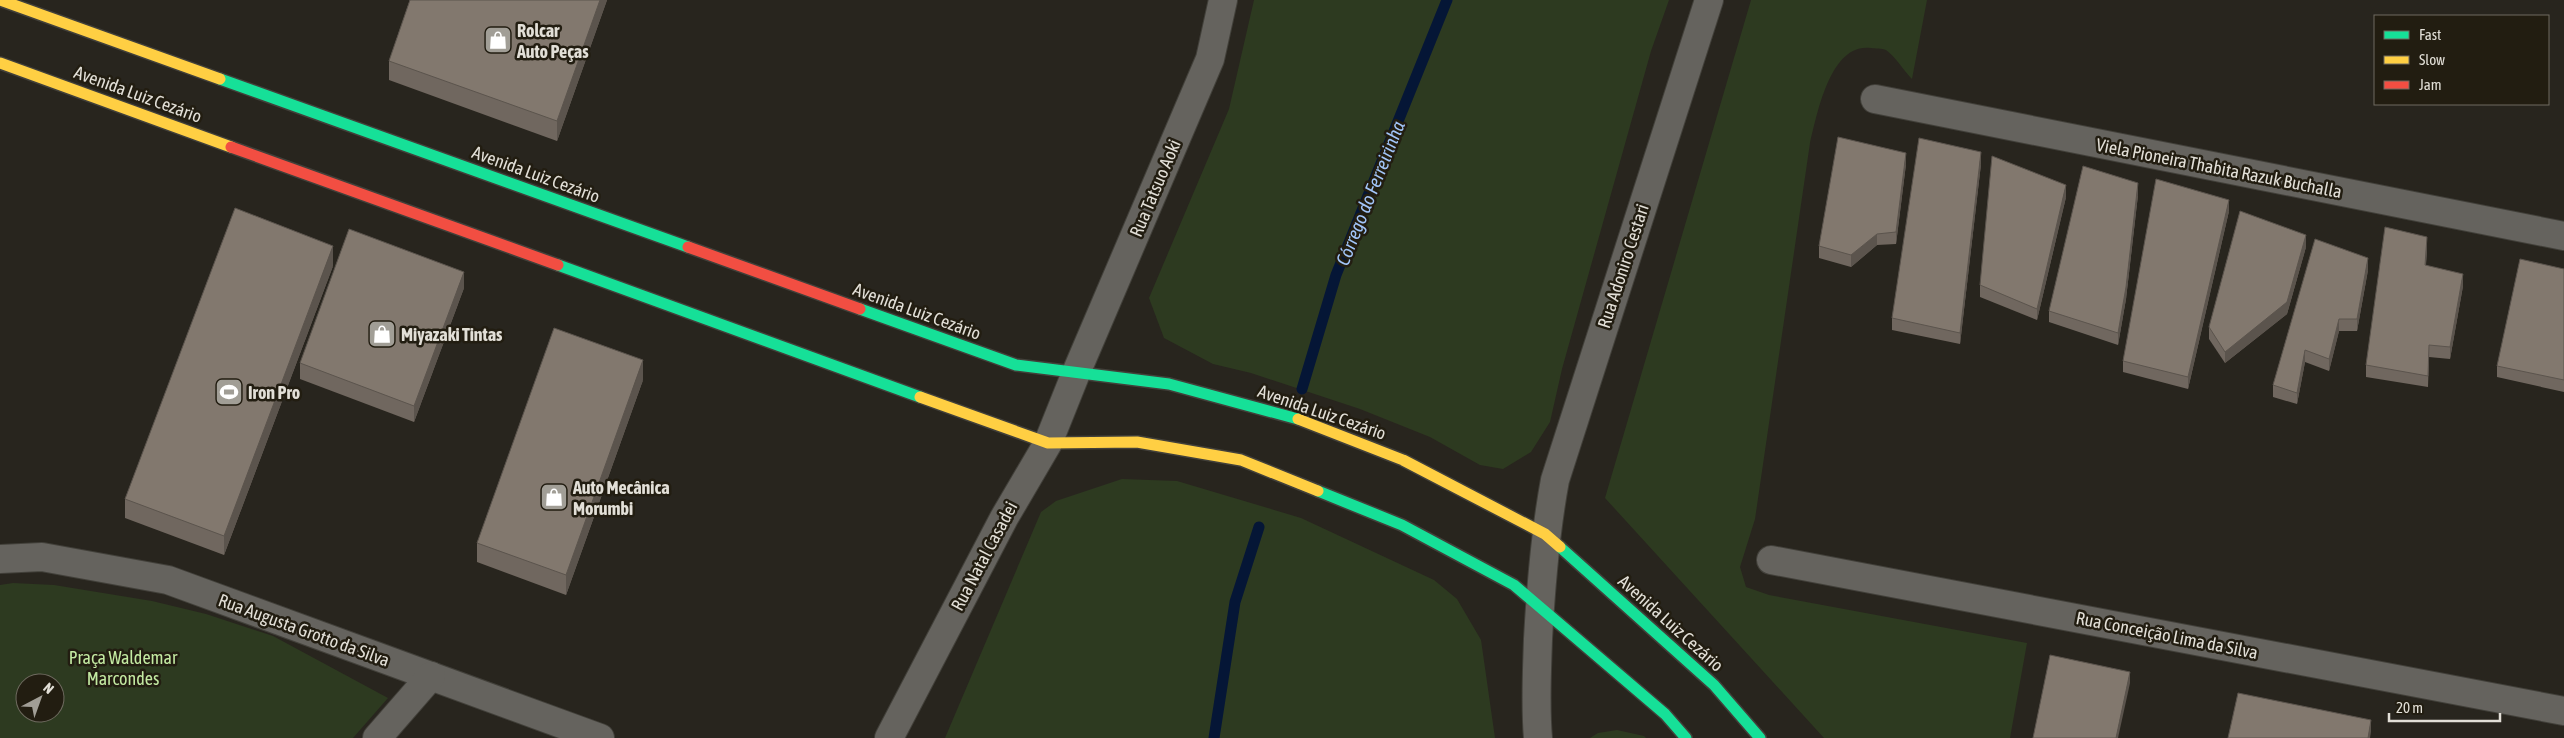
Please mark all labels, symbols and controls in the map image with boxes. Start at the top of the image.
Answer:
legend [2374,15,2549,105]
place label: Rolcar Auto Peças [516,20,589,62]
shop icon: Rolcar Auto Peças [483,25,513,55]
text: Fast [2419,26,2441,43]
text: Slow [2419,51,2445,68]
street label: Avenida Luiz Cezário [71,61,205,127]
text: Jam [2419,76,2442,93]
water label: Córrego do Ferreirinha [1331,117,1409,268]
street label: Viela Pioneira Thabita Razuk Buchalla [2094,134,2344,202]
street label: Rua Tatsuo Aoki [1125,136,1185,240]
street label: Avenida Luiz Cezário [469,141,603,207]
street label: Rua Adoniro Cestari [1593,201,1653,331]
street label: Avenida Luiz Cezário [850,278,984,344]
shop icon: Miyazaki Tintas [367,319,397,349]
place label: Miyazaki Tintas [401,324,503,345]
sports icon: Iron Pro [214,377,244,407]
street label: Avenida Luiz Cezário [1255,380,1389,444]
place label: Iron Pro [248,382,300,403]
place label: Auto Mecânica Morumbi [572,477,670,519]
shop icon: Auto Mecânica Morumbi [539,482,569,512]
street label: Rua Natal Casadei [946,498,1022,614]
street label: Avenida Luiz Cezário [1614,570,1728,676]
street label: Rua Augusta Grotto da Silva [216,589,392,671]
street label: Rua Conceição Lima da Silva [2074,607,2260,663]
park label: Praça Waldemar Marcondes [69,647,178,689]
north arrow [15,673,65,723]
text: N [40,679,57,697]
scale bar [2389,690,2500,722]
text: 20 m [2396,699,2423,716]

